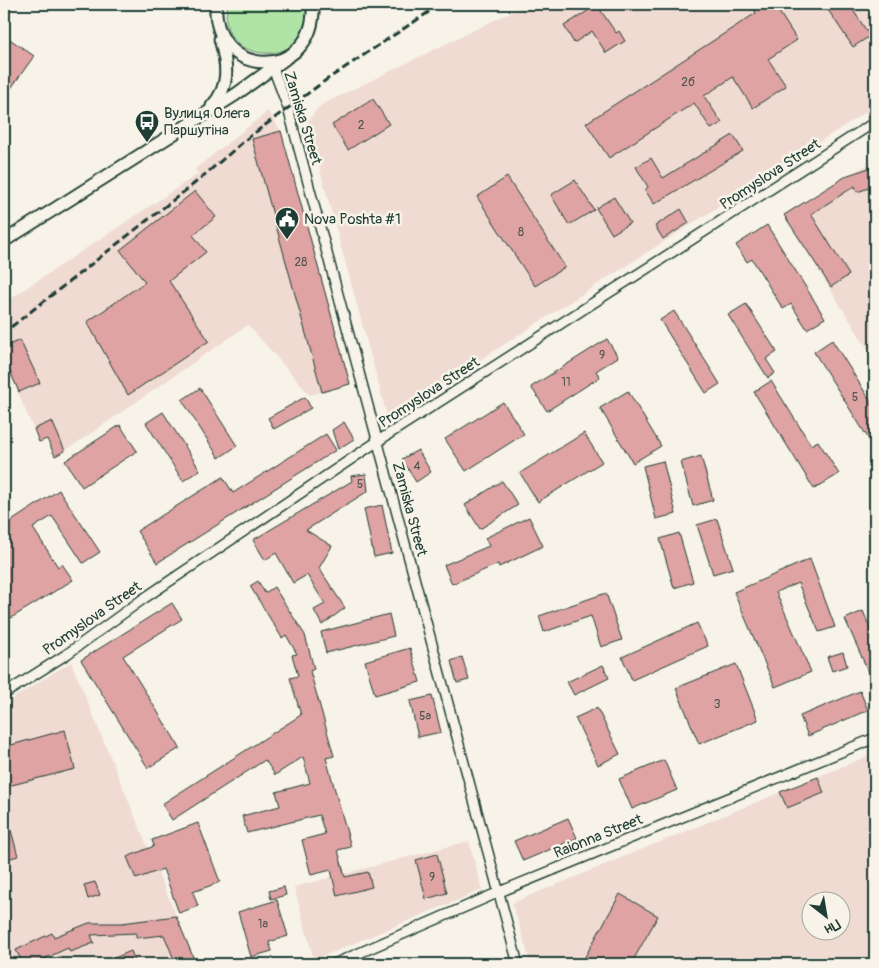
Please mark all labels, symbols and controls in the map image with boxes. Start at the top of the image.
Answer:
street label: Zamiska Street [279,69,326,168]
house number: 2б [681,75,695,90]
place label: Вулиця Олега Паршутіна [164,104,250,140]
bus stop icon: Вулиця Олега Паршутіна [134,109,160,143]
house number: 2 [358,118,365,133]
street label: Promyslova Street [716,134,825,214]
public building icon: Nova Poshta #1 [274,206,300,240]
place label: Nova Poshta #1 [304,210,401,229]
house number: 8 [518,225,524,240]
house number: 28 [295,255,307,270]
house number: 9 [599,348,605,363]
street label: Promyslova Street [375,352,484,432]
house number: 11 [561,375,571,390]
house number: 5 [852,390,858,405]
house number: 4 [414,459,421,474]
street label: Zamiska Street [388,460,432,559]
house number: 5 [357,477,363,492]
street label: Promyslova Street [39,577,146,660]
house number: 3 [714,697,721,712]
house number: 5а [419,709,431,724]
street label: Raionna Street [551,810,646,863]
house number: 9 [429,870,435,885]
north arrow [802,890,852,940]
text: Пн [821,915,843,938]
house number: 1а [258,917,269,932]

